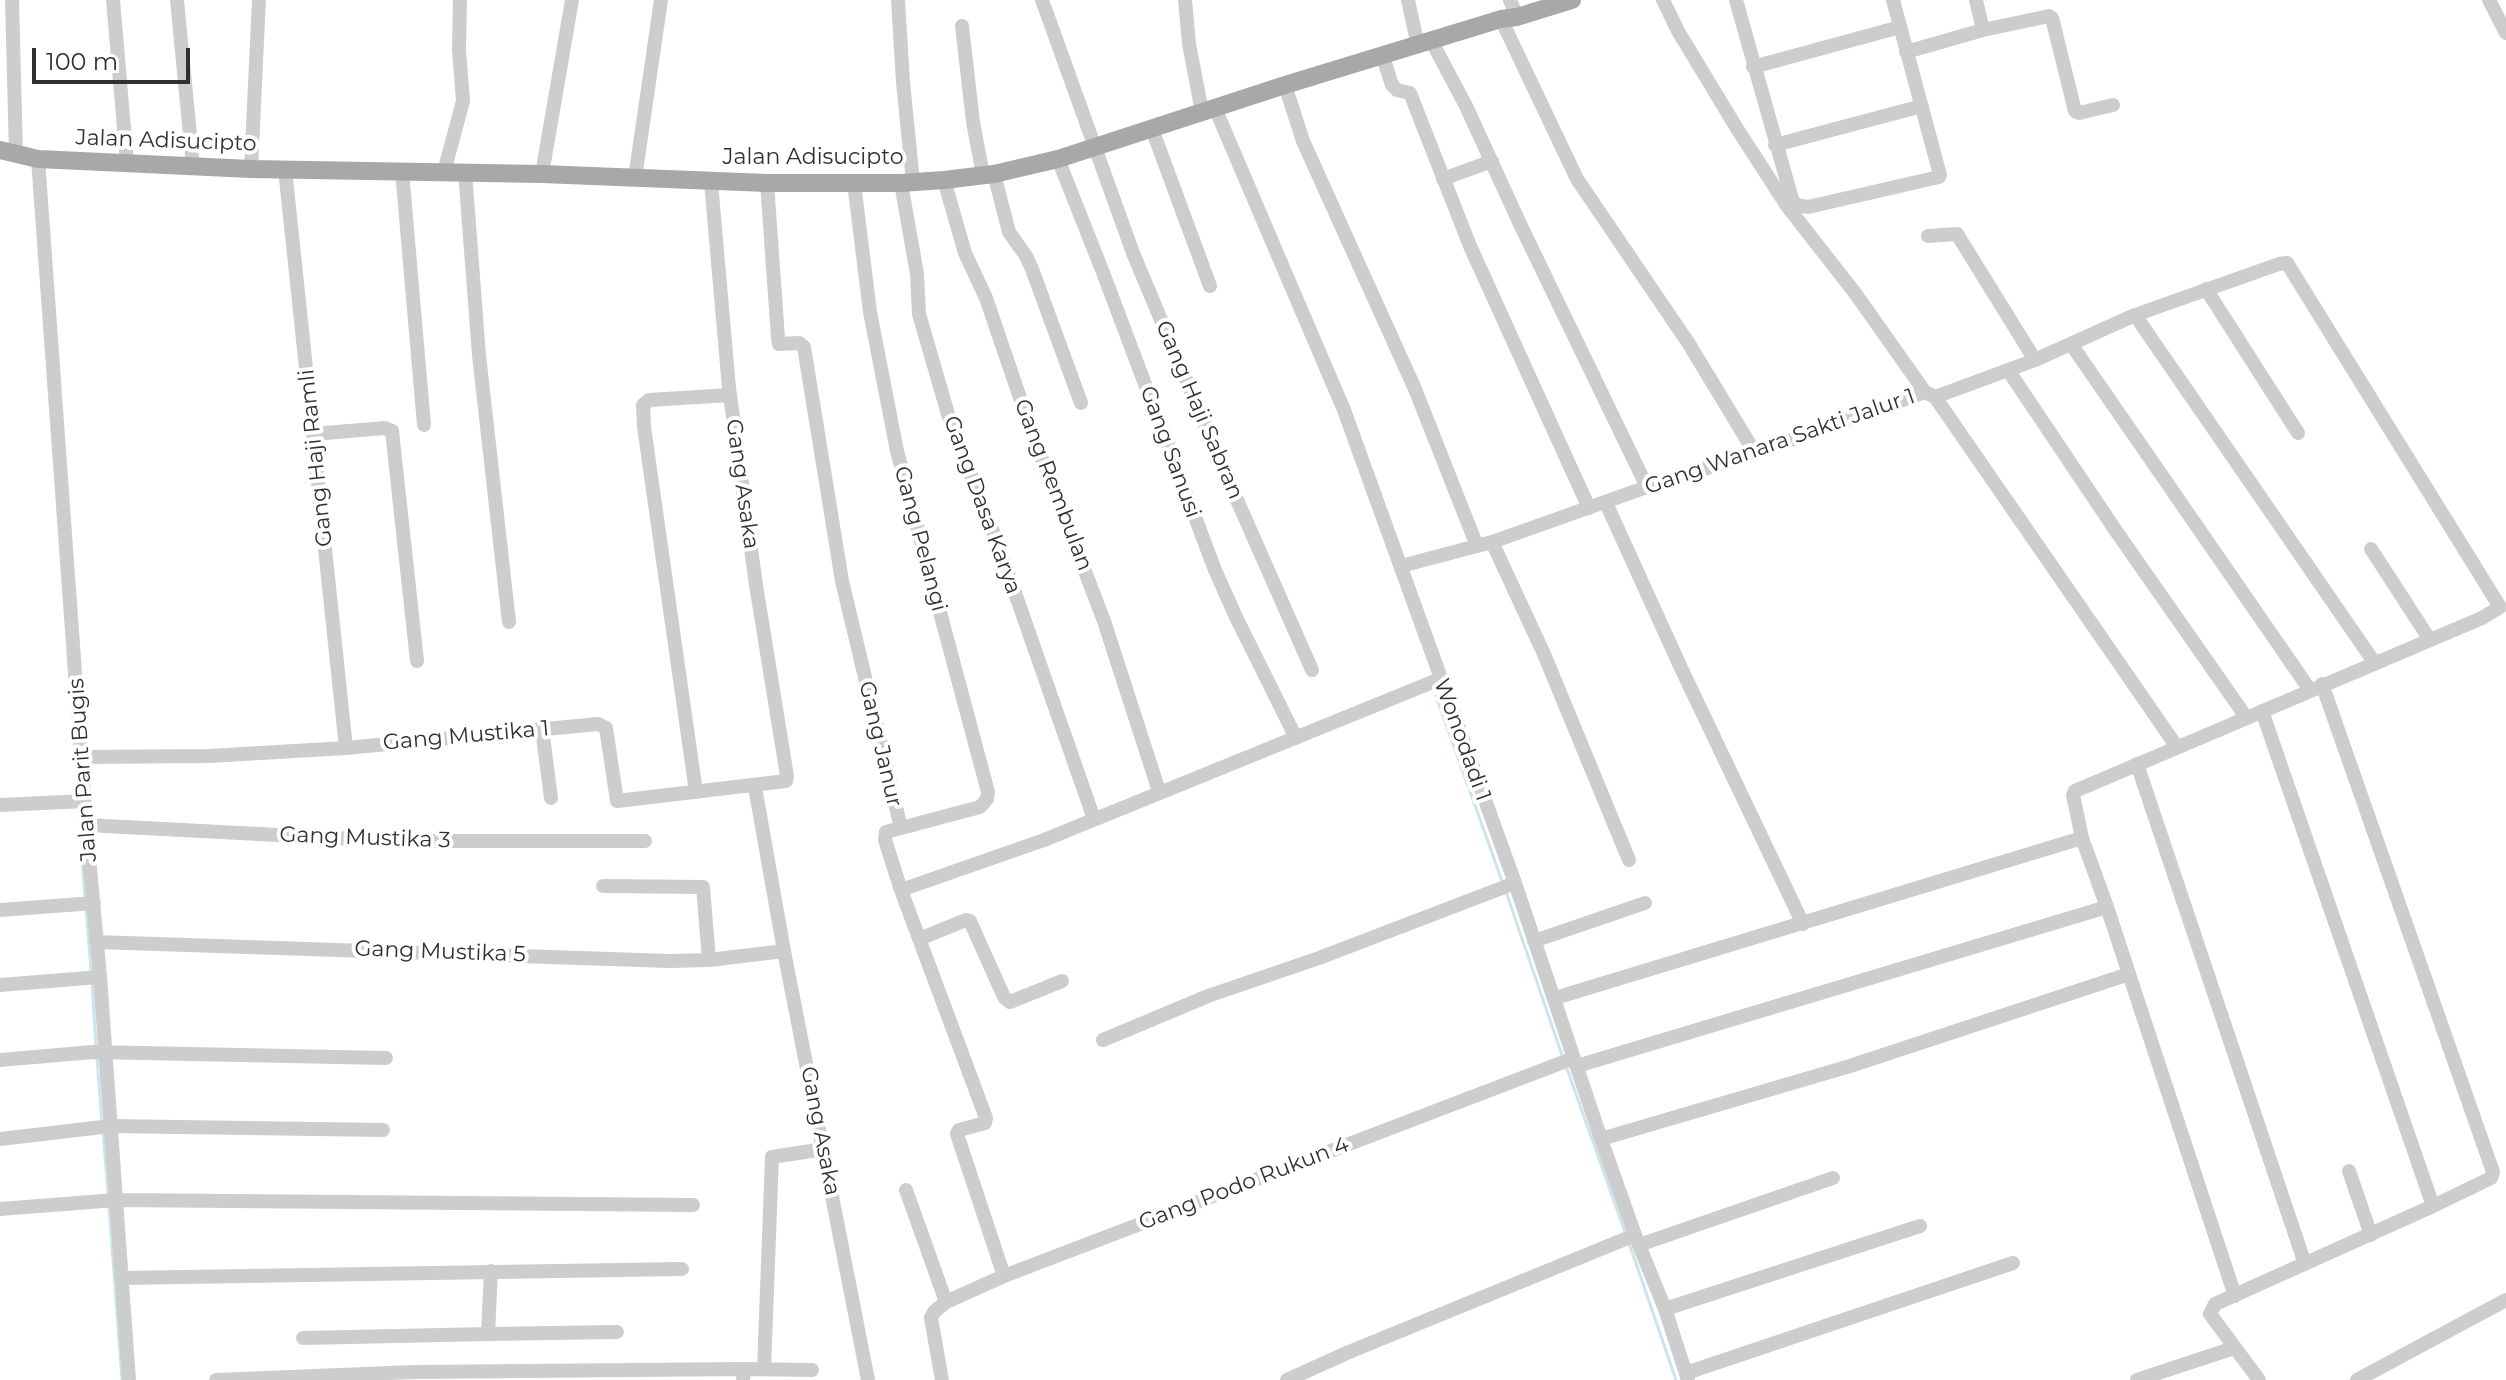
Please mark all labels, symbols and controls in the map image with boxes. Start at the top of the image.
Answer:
scale bar [36,32,194,82]
text: 100 m [46,47,118,76]
street label: Jalan Adisucipto [75,125,257,157]
street label: Jalan Adisucipto [723,145,903,171]
street label: Gang Haji Sabran [1149,317,1249,503]
street label: Gang Haji Ramli [294,368,338,548]
street label: Gang Sanusi [1134,382,1206,522]
street label: Gang Wanara Sakti Jalur 1 [1641,383,1919,501]
street label: Gang Rembulan [1008,395,1098,575]
street label: Gang Dasa Karya [937,412,1027,598]
street label: Gang Asaka [720,417,764,551]
street label: Gang Pelangi [888,464,952,614]
street label: Wonodadi 1 [1428,675,1496,805]
street label: Jalan Parit Bugis [63,677,103,863]
street label: Gang Janur [853,679,907,809]
street label: Gang Mustika 1 [382,716,550,756]
street label: Gang Mustika 3 [279,822,451,854]
street label: Gang Mustika 5 [354,936,526,968]
street label: Gang Asaka [795,1064,845,1198]
street label: Gang Podo Rukun 4 [1135,1132,1353,1236]

